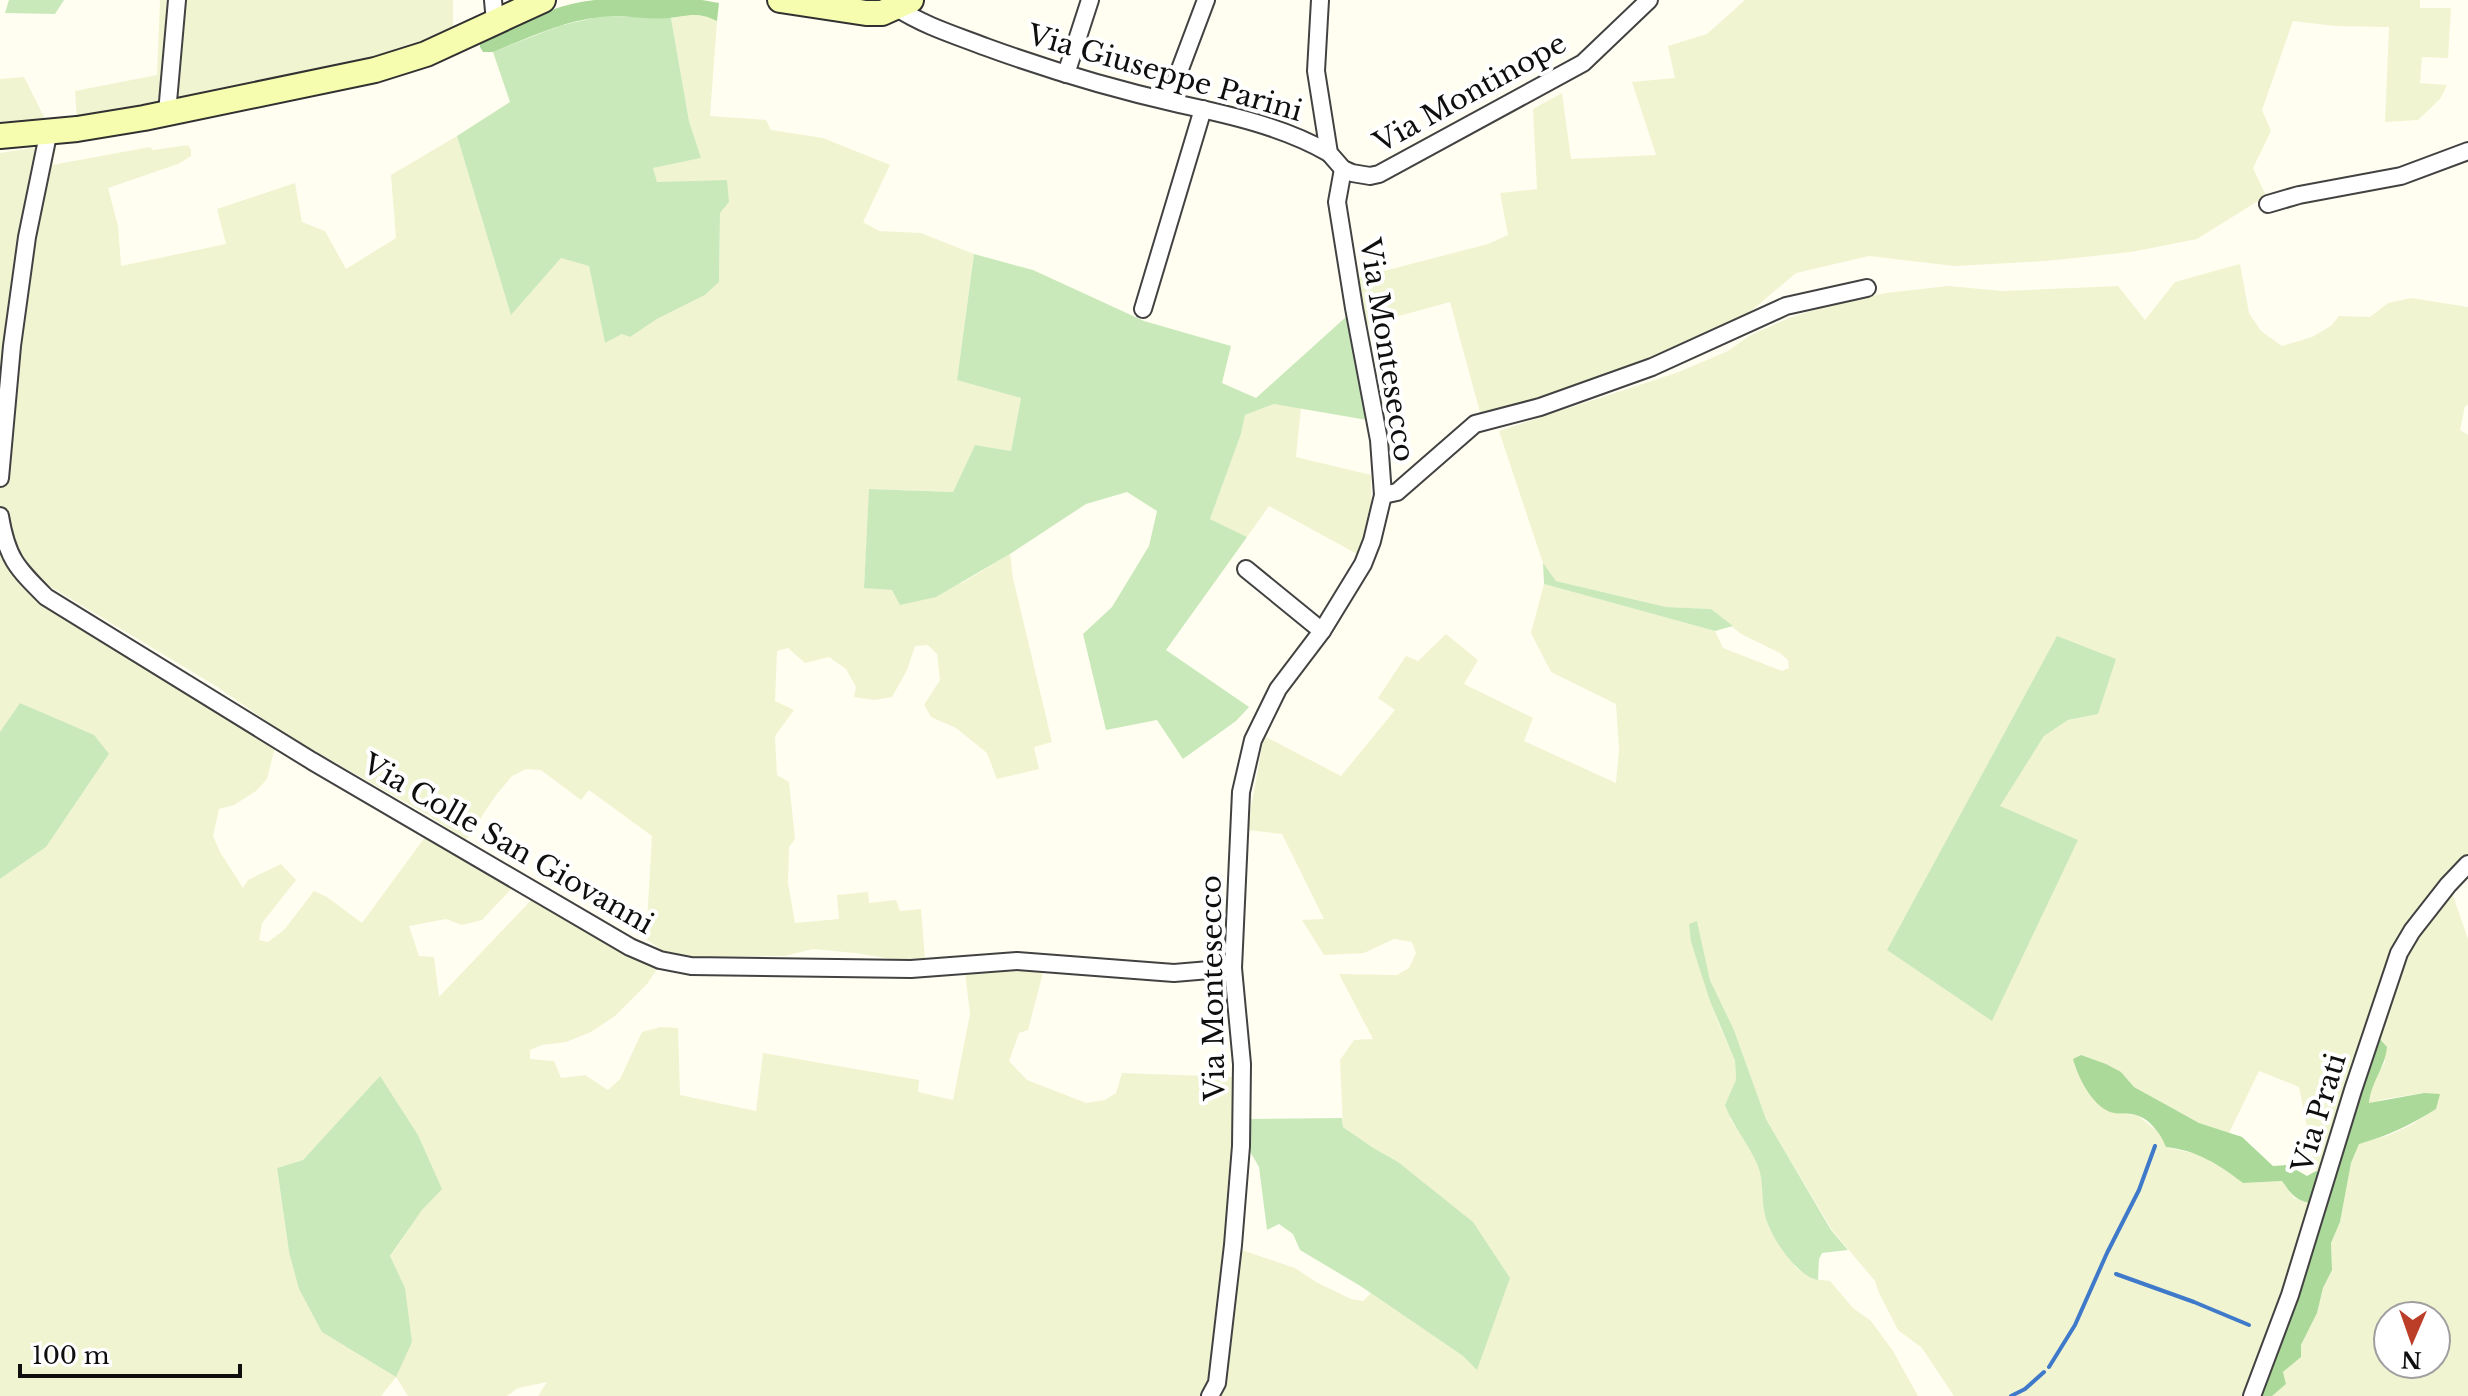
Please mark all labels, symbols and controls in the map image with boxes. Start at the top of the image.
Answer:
street label: Via Giuseppe Parini [1023,17,1306,129]
street label: Via Montinope [1367,26,1572,161]
street label: Via Montesecco [1352,235,1422,464]
street label: Via Colle San Giovanni [355,746,660,942]
street label: Via Montesecco [1194,875,1232,1102]
street label: Via Prati [2284,1049,2354,1178]
north arrow [2372,1300,2452,1380]
scale bar [20,1328,240,1378]
text: 100 m [32,1341,110,1370]
text: N [2400,1346,2422,1373]

